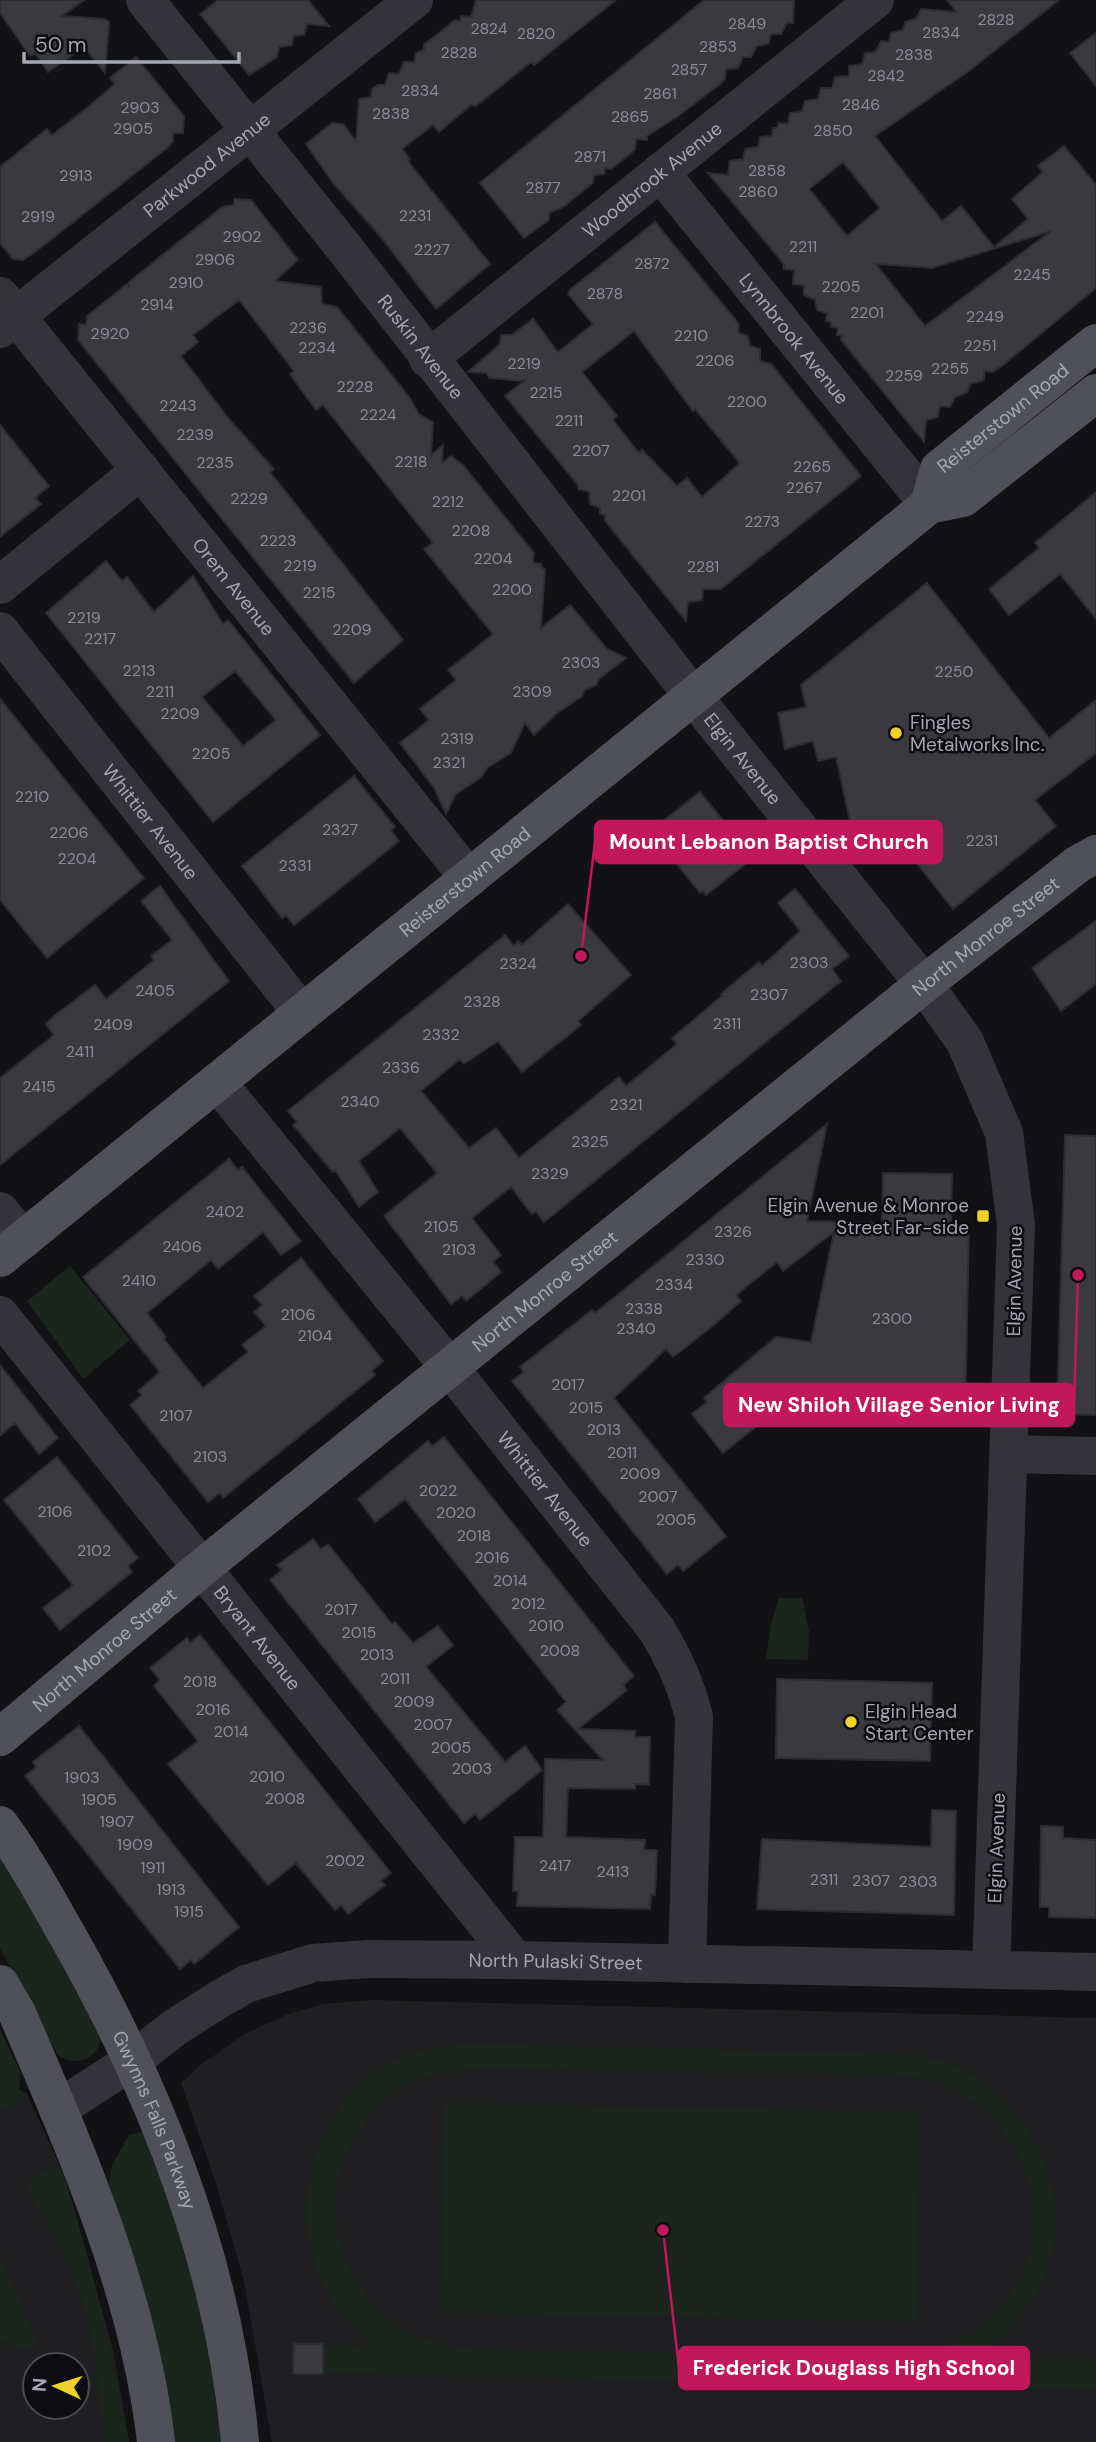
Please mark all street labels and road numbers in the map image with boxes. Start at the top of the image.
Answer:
street label: Parkwood Avenue [138,107,276,223]
street label: Woodbrook Avenue [577,116,727,243]
street label: Lynnbrook Avenue [734,268,855,410]
street label: Ruskin Avenue [372,289,469,404]
street label: Reisterstown Road [932,358,1074,479]
street label: Orem Avenue [187,533,281,641]
street label: Elgin Avenue [698,708,787,810]
street label: Whittier Avenue [97,759,204,885]
street label: Reisterstown Road [394,821,536,943]
street label: North Monroe Street [907,871,1065,1002]
street label: North Monroe Street [467,1225,623,1358]
street label: Elgin Avenue [1001,1225,1028,1337]
street label: Whittier Avenue [492,1426,599,1552]
street label: Bryant Avenue [208,1581,307,1695]
street label: North Monroe Street [27,1582,182,1718]
street label: Elgin Avenue [982,1792,1011,1904]
street label: North Pulaski Street [468,1948,643,1976]
street label: Gwynns Falls Parkway [107,2027,202,2213]

